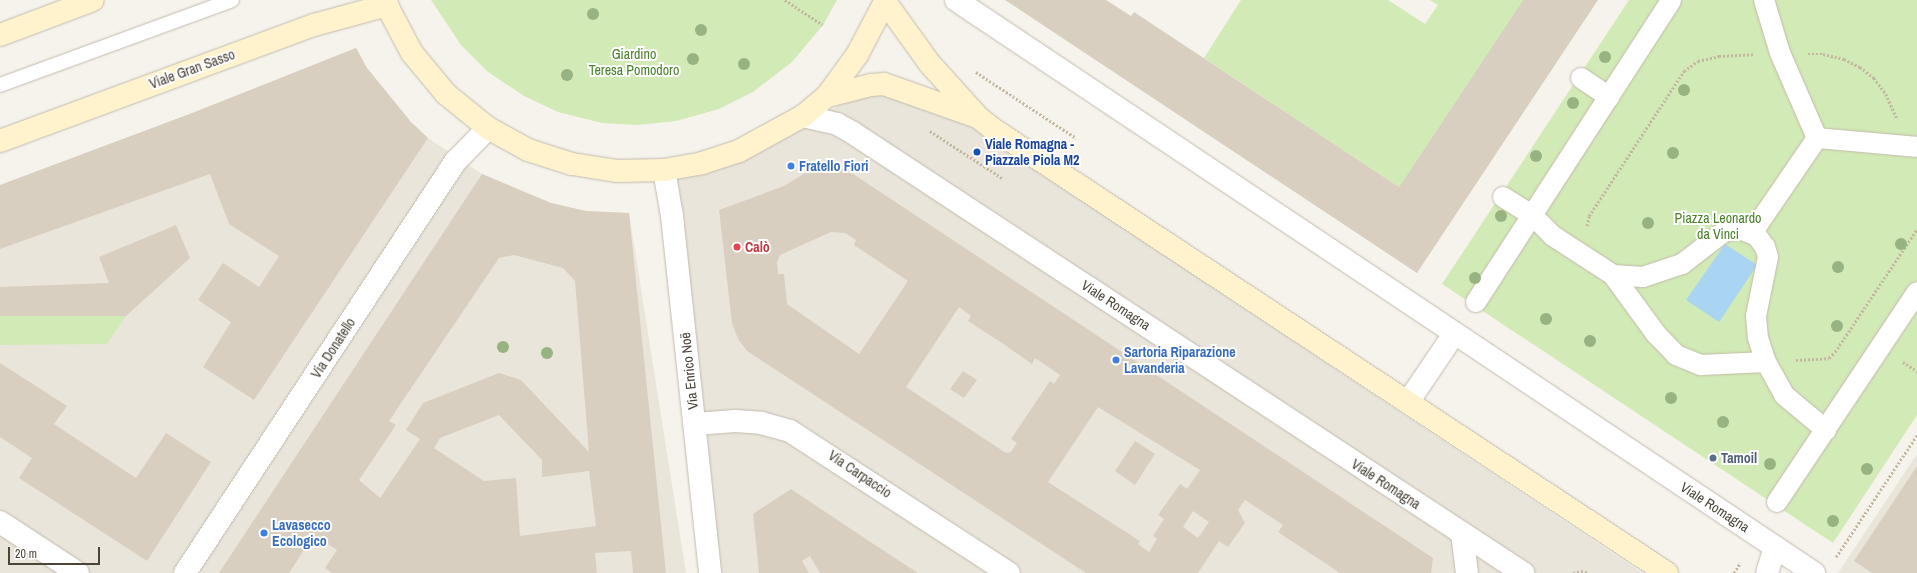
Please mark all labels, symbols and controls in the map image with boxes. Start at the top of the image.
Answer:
street label: Viale Gran Sasso [147,46,237,92]
park label: Giardino Teresa Pomodoro [589,46,679,78]
place label: Viale Romagna - Piazzale Piola M2 [985,136,1079,168]
marker: Viale Romagna - Piazzale Piola M2 [972,147,982,157]
place label: Fratello Fiori [799,158,869,174]
marker: Fratello Fiori [786,161,796,171]
park label: Piazza Leonardo da Vinci [1675,210,1761,242]
place label: Calò [745,239,770,255]
marker: Calò [732,242,742,252]
street label: Viale Romagna [1078,276,1154,334]
street label: Via Donatello [307,315,359,381]
street label: Via Enrico Noë [677,332,701,410]
place label: Sartoria Riparazione Lavanderia [1124,344,1236,376]
marker: Sartoria Riparazione Lavanderia [1111,355,1121,365]
street label: Via Carpaccio [825,447,895,501]
place label: Tamoil [1721,450,1757,466]
marker: Tamoil [1708,453,1718,463]
street label: Viale Romagna [1348,455,1424,513]
street label: Viale Romagna [1677,478,1753,536]
place label: Lavasecco Ecologico [272,517,331,550]
marker: Lavasecco Ecologico [259,528,269,538]
scale bar [10,539,102,565]
text: 20 m [15,546,37,562]

